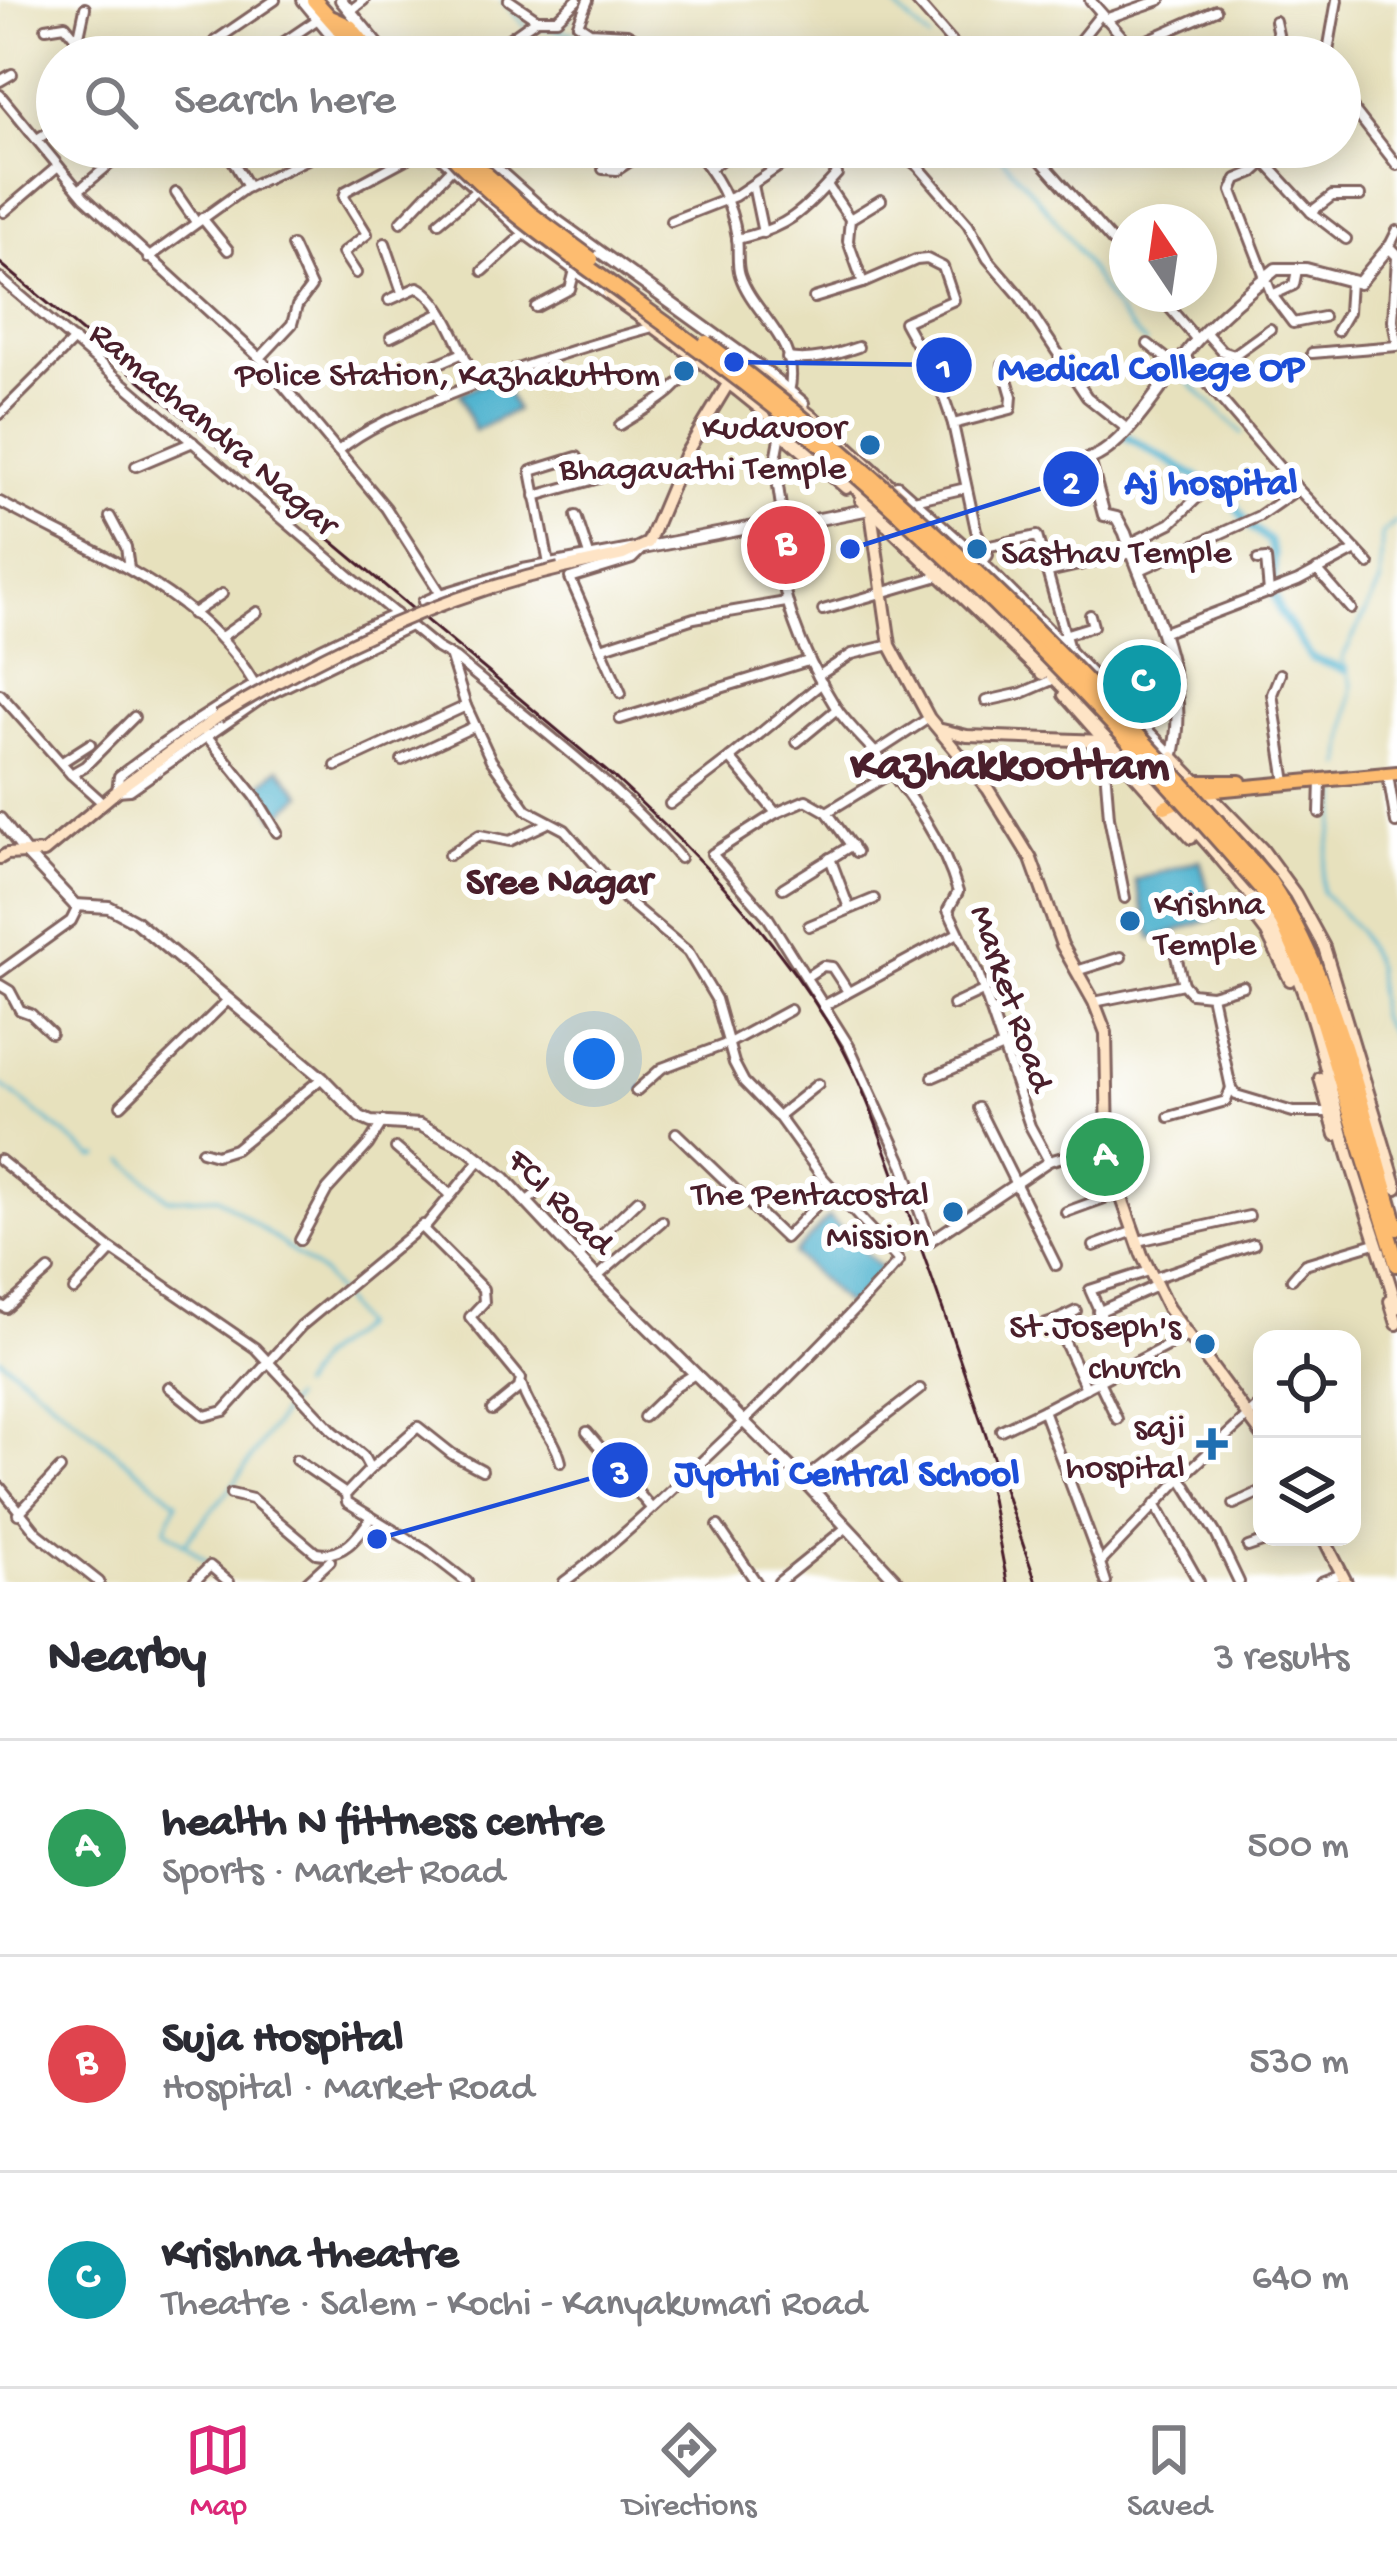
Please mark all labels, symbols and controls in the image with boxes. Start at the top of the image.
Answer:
search box [36,36,1361,168]
icon: search [78,69,144,135]
text: Search here [174,76,396,129]
north arrow [1109,204,1217,312]
street label: Ramachandra Nagar [78,314,348,550]
callout: Medical College OP [914,328,1328,403]
text: Medical College OP [998,349,1306,395]
text: 1 [935,350,951,393]
place label: Police Station, Kazhakuttom [234,356,660,399]
marker: Police Station, Kazhakuttom [671,358,697,384]
place label: Kudavoor Bhagavathi Temple [558,409,849,493]
marker: Kudavoor Bhagavathi Temple [857,432,883,458]
callout: Aj hospital [1041,442,1322,517]
text: Aj hospital [1124,463,1297,509]
text: 2 [1062,464,1080,507]
pin: B [747,500,825,590]
place label: Sasthav Temple [1001,534,1232,577]
marker: Sasthav Temple [964,536,990,562]
pin: C [1103,639,1181,729]
district label: Kazhakkoottam [849,740,1170,797]
district label: Sree Nagar [466,862,656,908]
place label: Krishna Temple [1152,885,1265,969]
street label: Market Road [957,900,1062,1101]
marker: Krishna Temple [1117,908,1143,934]
your location [564,1029,624,1089]
pin: A [1066,1112,1144,1202]
street label: FCI Road [495,1140,623,1268]
place label: The Pentacostal Mission [690,1176,929,1260]
marker: The Pentacostal Mission [940,1199,966,1225]
place label: St.Joseph's church [1009,1308,1183,1392]
map controls [1253,1330,1361,1546]
button: locate [1253,1330,1361,1438]
marker: St.Joseph's church [1192,1331,1218,1357]
place label: saji hospital [1066,1408,1185,1492]
marker: saji hospital [1196,1428,1228,1460]
callout: Jyothi Central School [590,1432,1043,1507]
button: layers [1253,1438,1361,1546]
text: 3 [610,1454,629,1497]
text: Jyothi Central School [673,1454,1020,1500]
text: Nearby [48,1630,206,1690]
text: 3 results [1214,1637,1349,1683]
text: health N fittness centre [162,1798,604,1851]
text: A [75,1825,99,1871]
text: 500 m [1247,1825,1349,1871]
text: Sports · Market Road [162,1851,505,1897]
text: Suja Hospital [162,2014,404,2067]
text: B [77,2041,97,2087]
text: 530 m [1249,2041,1349,2087]
text: Hospital · Market Road [162,2067,534,2113]
text: Krishna theatre [162,2230,459,2283]
text: C [76,2257,98,2303]
text: 640 m [1252,2257,1349,2303]
text: Theatre · Salem - Kochi - Kanyakumari Road [162,2283,866,2329]
tab: Map [185,2417,251,2527]
tab: Directions [622,2417,756,2527]
tab: Saved [1127,2417,1212,2527]

